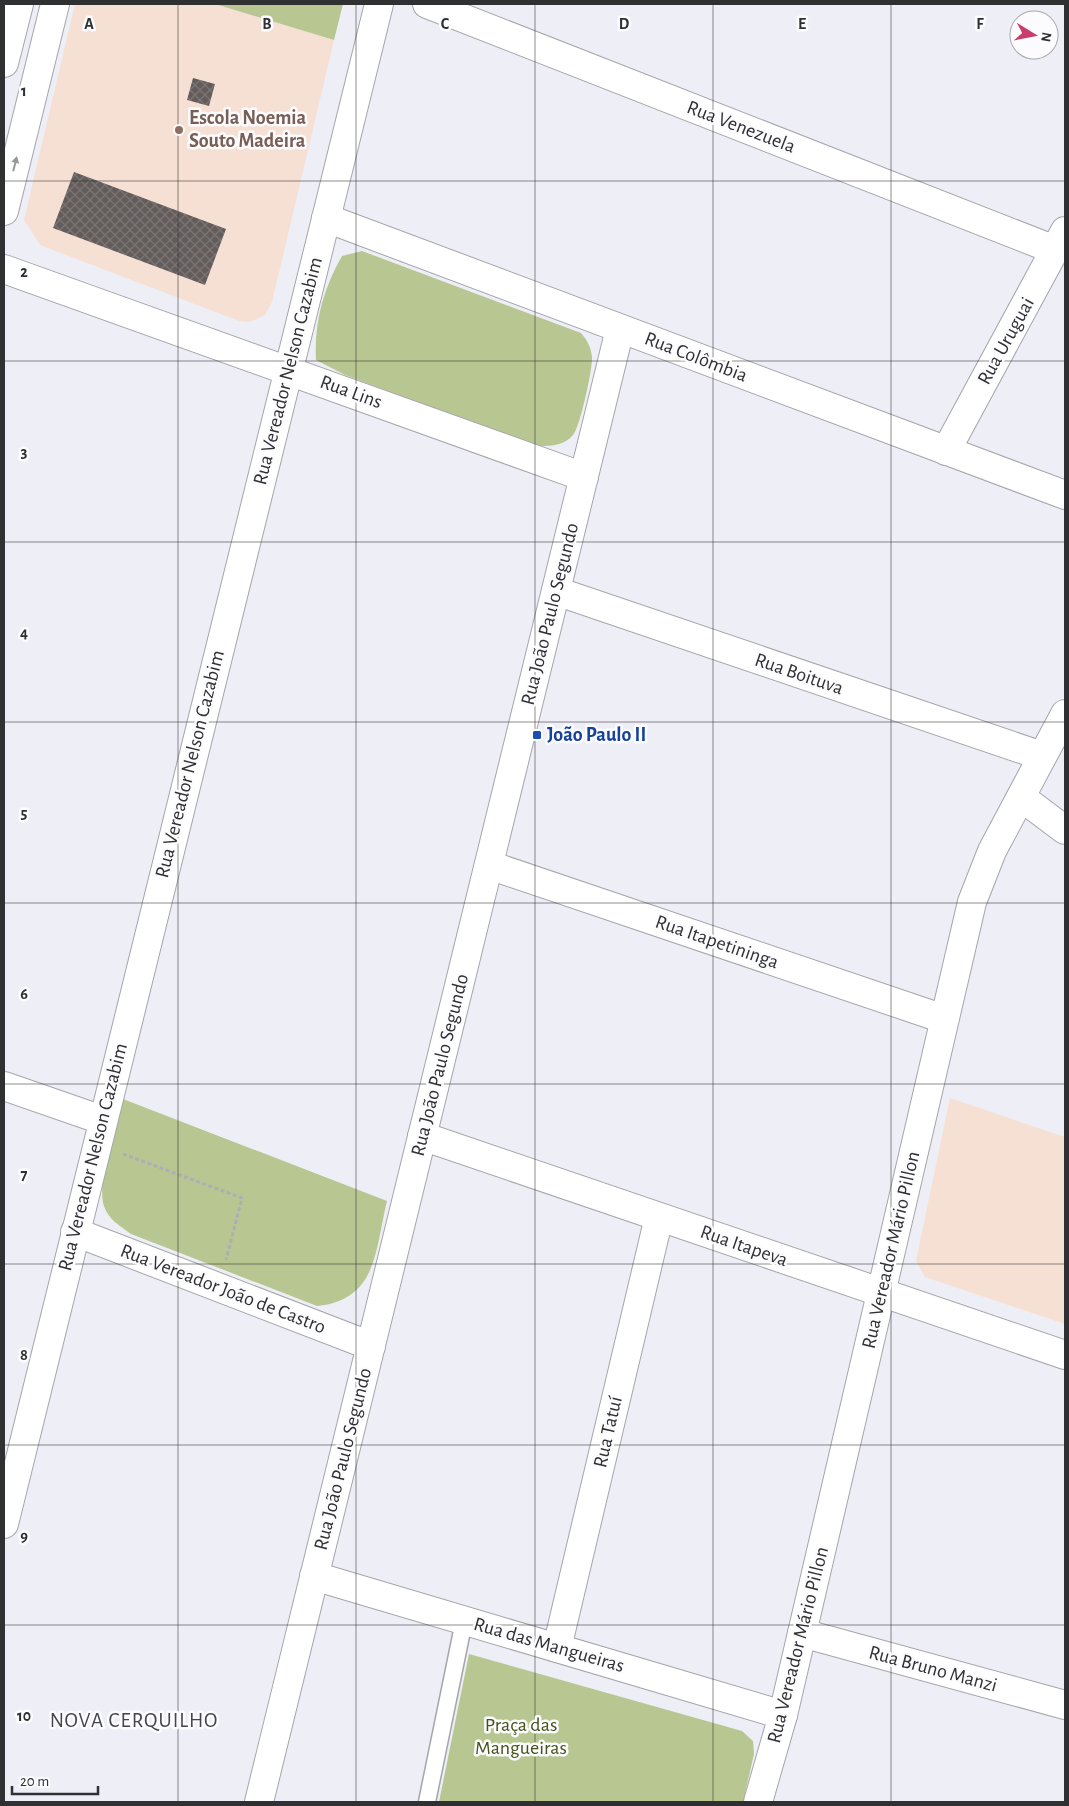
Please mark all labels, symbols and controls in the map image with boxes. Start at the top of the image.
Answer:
north arrow [1009,10,1059,60]
text: A [84,16,94,32]
text: B [262,16,272,32]
text: C [441,16,450,32]
text: D [619,16,630,32]
text: E [798,16,806,32]
text: F [976,16,984,32]
text: N [1038,31,1054,43]
text: 1 [21,83,27,99]
street label: Rua Venezuela [684,97,798,157]
place label: Escola Noemia Souto Madeira [189,108,307,151]
marker: Escola Noemia Souto Madeira [173,124,185,136]
one-way arrow [12,156,20,171]
street label: Rua Vereador Nelson Cazabim [250,255,326,487]
text: 2 [20,264,28,280]
street label: Rua Uruguai [974,294,1038,388]
street label: Rua Colômbia [642,328,750,386]
street label: Rua Lins [317,372,385,412]
text: 3 [21,444,28,460]
street label: Rua João Paulo Segundo [518,521,582,707]
text: 4 [20,625,28,641]
street label: Rua Vereador Nelson Cazabim [152,648,228,880]
street label: Rua Boituva [752,650,846,698]
place label: João Paulo II [547,725,646,745]
marker: João Paulo II [531,729,543,741]
text: 5 [21,805,28,821]
street label: Rua Itapetininga [653,912,781,972]
street label: Rua João Paulo Segundo [408,972,472,1158]
text: 6 [20,986,28,1002]
street label: Rua Vereador Nelson Cazabim [55,1041,131,1273]
street label: Rua Vereador Mário Pillon [859,1149,923,1351]
text: 7 [21,1167,28,1183]
street label: Rua Itapeva [698,1222,790,1270]
street label: Rua Vereador João de Castro [118,1241,328,1337]
text: 8 [20,1347,28,1363]
street label: Rua João Paulo Segundo [311,1366,375,1552]
street label: Rua Tatuí [590,1394,626,1470]
text: 9 [20,1528,28,1544]
street label: Rua Vereador Mário Pillon [764,1545,832,1745]
street label: Rua das Mangueiras [471,1614,627,1676]
street label: Rua Bruno Manzi [867,1642,999,1696]
text: 10 [17,1708,31,1724]
district label: NOVA CERQUILHO [50,1710,218,1731]
park label: Praça das Mangueiras [475,1715,567,1758]
scale bar [12,1764,99,1796]
text: 20 m [20,1774,49,1789]

